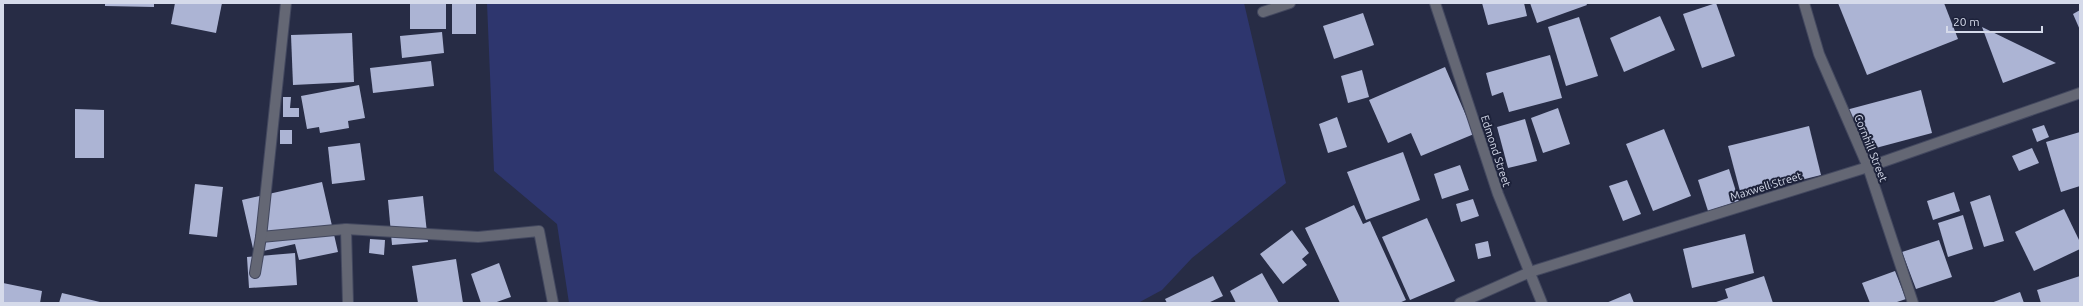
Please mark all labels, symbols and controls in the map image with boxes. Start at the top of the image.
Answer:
scale bar [1947,8,2042,34]
text: 20 m [1953,15,1980,28]
street label: Cornhill Street [1852,113,1890,184]
street label: Edmond Street [1479,114,1513,189]
street label: Maxwell Street [1729,169,1804,203]

